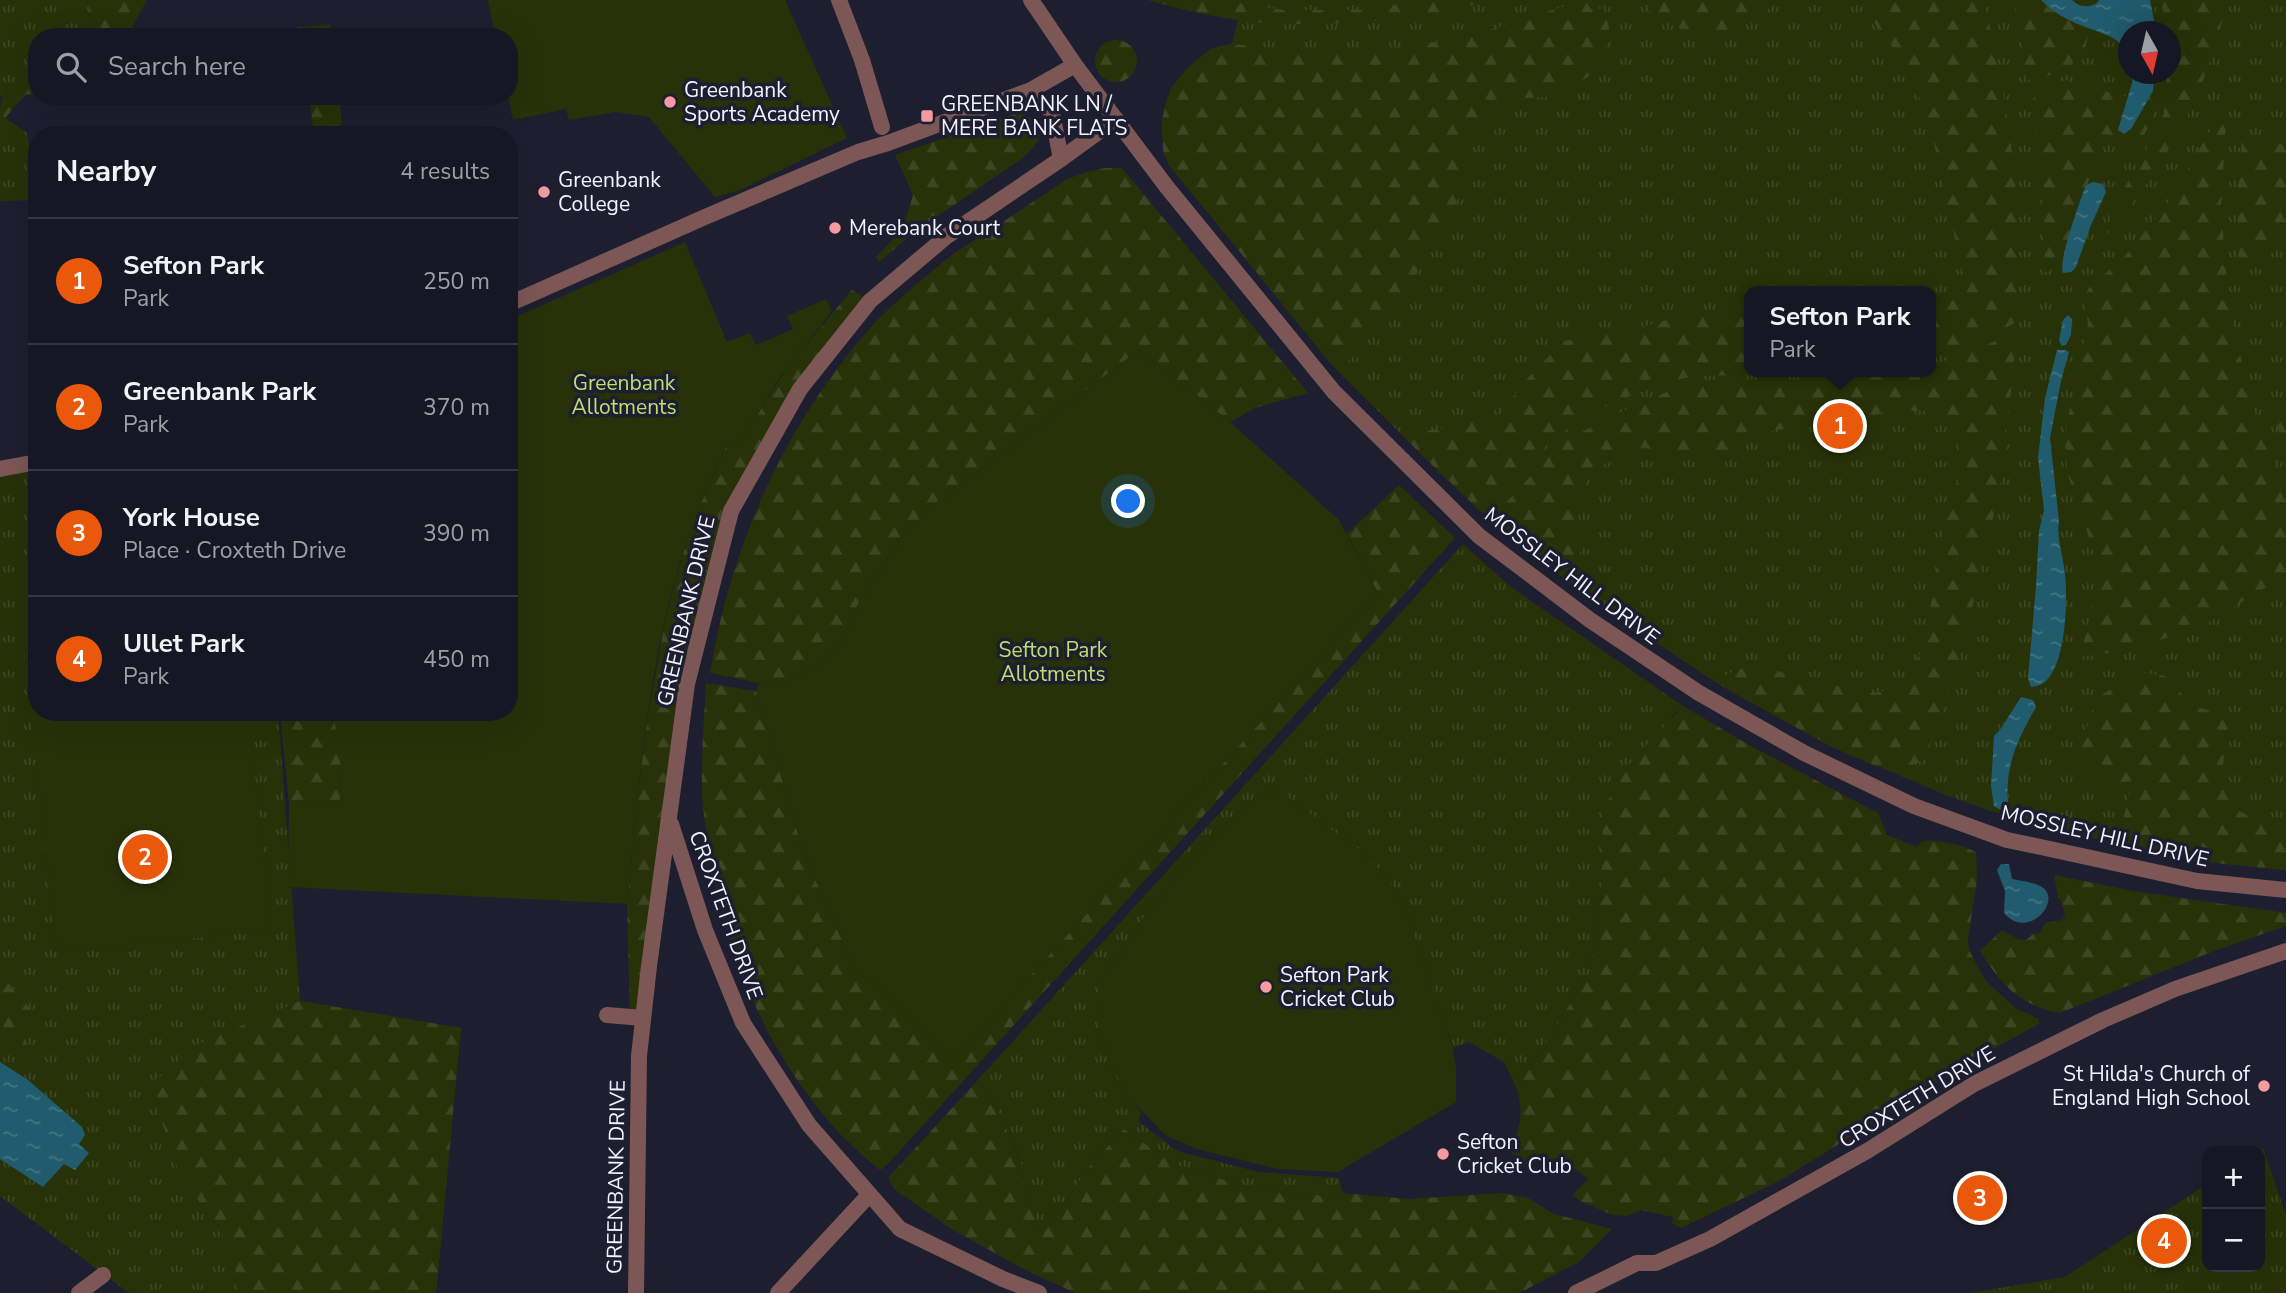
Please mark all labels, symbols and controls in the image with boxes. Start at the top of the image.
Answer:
north arrow [2118,21,2181,84]
search box [28,28,518,105]
icon: search [52,48,90,86]
text: Search here [108,49,246,84]
place label: Greenbank Sports Academy [684,76,840,128]
place label: GREENBANK LN / MERE BANK FLATS [941,90,1128,142]
marker: Greenbank Sports Academy [662,94,678,110]
marker: GREENBANK LN / MERE BANK FLATS [919,108,935,124]
text: Nearby [56,151,156,192]
text: 4 results [400,156,490,187]
place label: Greenbank College [558,166,661,218]
marker: Greenbank College [536,184,552,200]
place label: Merebank Court [849,214,1001,242]
marker: Merebank Court [827,220,843,236]
text: Sefton Park [123,248,264,283]
text: 1 [72,266,86,297]
text: 250 m [423,266,490,297]
text: Park [123,283,169,314]
popup [1744,286,1936,377]
text: Sefton Park [1770,299,1910,334]
text: Park [1770,334,1815,365]
park label: Greenbank Allotments [571,369,677,421]
text: Greenbank Park [123,374,316,409]
text: 2 [72,392,86,423]
text: 370 m [423,392,490,423]
pin: 1 [1817,400,1863,452]
text: Park [123,409,169,440]
your location [1111,484,1145,518]
text: York House [123,500,260,535]
street label: MOSSLEY HILL DRIVE [1479,501,1665,651]
street label: GREENBANK DRIVE [650,513,722,709]
text: 3 [72,518,86,549]
text: 390 m [423,518,490,549]
text: Place · Croxteth Drive [123,535,346,566]
text: Ullet Park [123,626,244,661]
park label: Sefton Park Allotments [999,636,1108,688]
text: 4 [72,644,86,675]
text: 450 m [423,644,490,675]
text: Park [123,661,169,692]
street label: MOSSLEY HILL DRIVE [1998,798,2212,874]
street label: CROXTETH DRIVE [682,827,770,1003]
pin: 2 [122,831,168,883]
place label: Sefton Park Cricket Club [1280,961,1395,1013]
marker: Sefton Park Cricket Club [1258,979,1274,995]
street label: CROXTETH DRIVE [1834,1039,2000,1155]
place label: St Hilda's Church of England High School [2052,1060,2251,1112]
marker: St Hilda's Church of England High School [2256,1078,2272,1094]
street label: GREENBANK DRIVE [600,1080,632,1274]
place label: Sefton Cricket Club [1457,1128,1572,1180]
marker: Sefton Cricket Club [1435,1146,1451,1162]
map controls [2202,1146,2265,1272]
button: + [2202,1146,2265,1209]
pin: 3 [1957,1172,2003,1224]
button: − [2202,1209,2265,1272]
pin: 4 [2141,1215,2187,1267]

